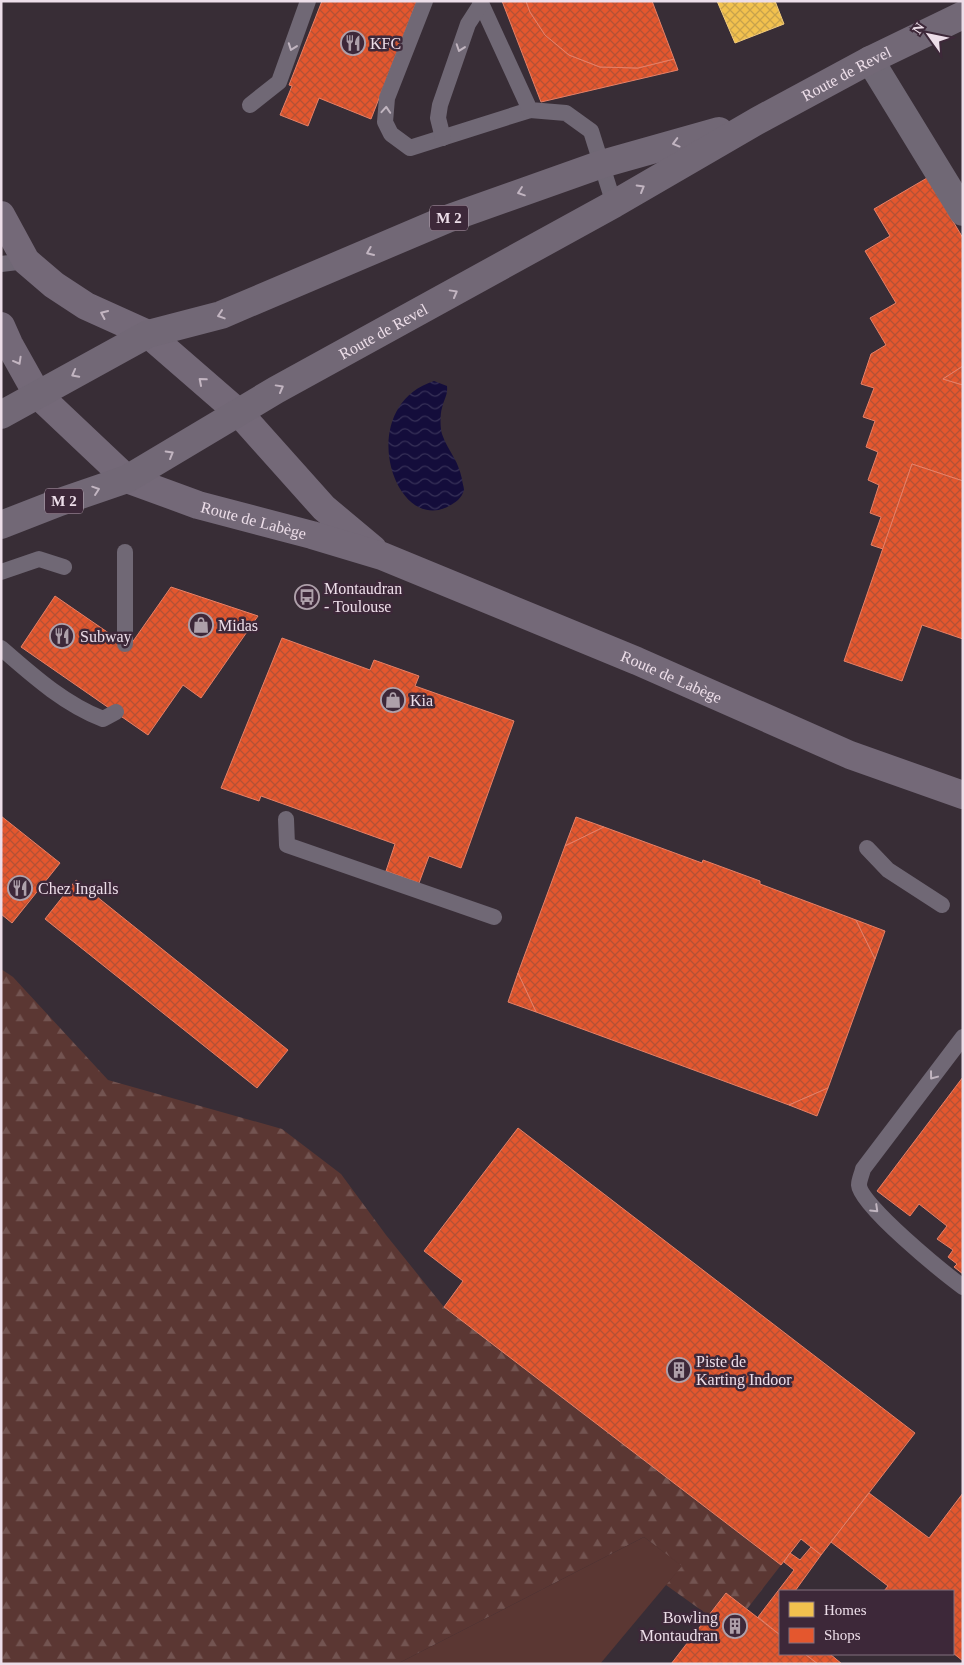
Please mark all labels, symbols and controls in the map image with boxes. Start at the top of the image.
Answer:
north arrow [904,10,954,60]
text: N [909,20,928,37]
restaurant icon: KFC [340,30,366,56]
place label: KFC [370,35,401,52]
one-way arrow [288,42,298,51]
one-way arrow [456,43,466,51]
street label: Route de Revel [799,43,894,104]
one-way arrow [380,106,391,114]
one-way arrow [672,137,681,148]
one-way arrow [636,184,645,194]
one-way arrow [518,186,526,196]
road number: M 2 [430,206,468,230]
one-way arrow [366,245,375,256]
one-way arrow [448,289,457,299]
street label: Route de Revel [336,300,431,363]
one-way arrow [217,309,225,319]
one-way arrow [100,310,109,321]
one-way arrow [12,355,22,364]
one-way arrow [71,368,80,378]
one-way arrow [199,378,208,387]
one-way arrow [275,384,284,394]
one-way arrow [164,450,173,460]
one-way arrow [91,485,100,495]
road number: M 2 [45,488,83,514]
street label: Route de Labège [199,498,308,542]
place label: Montaudran - Toulouse [324,580,402,615]
bus stop icon: Montaudran - Toulouse [294,584,320,610]
shop icon: Midas [188,612,214,638]
place label: Midas [218,617,258,634]
restaurant icon: Subway [49,623,75,649]
place label: Subway [80,628,132,646]
street label: Route de Labège [618,647,724,706]
shop icon: Kia [380,687,406,713]
place label: Kia [410,692,433,709]
restaurant icon: Chez Ingalls [7,875,33,901]
place label: Chez Ingalls [38,880,118,898]
one-way arrow [931,1070,939,1079]
one-way arrow [869,1203,878,1212]
place label: Piste de Karting Indoor [696,1353,792,1389]
building icon: Piste de Karting Indoor [666,1357,692,1383]
legend [779,1590,954,1655]
text: Homes [824,1602,867,1618]
place label: Bowling Montaudran [640,1609,718,1644]
building icon: Bowling Montaudran [722,1613,748,1639]
text: Shops [824,1627,861,1643]

